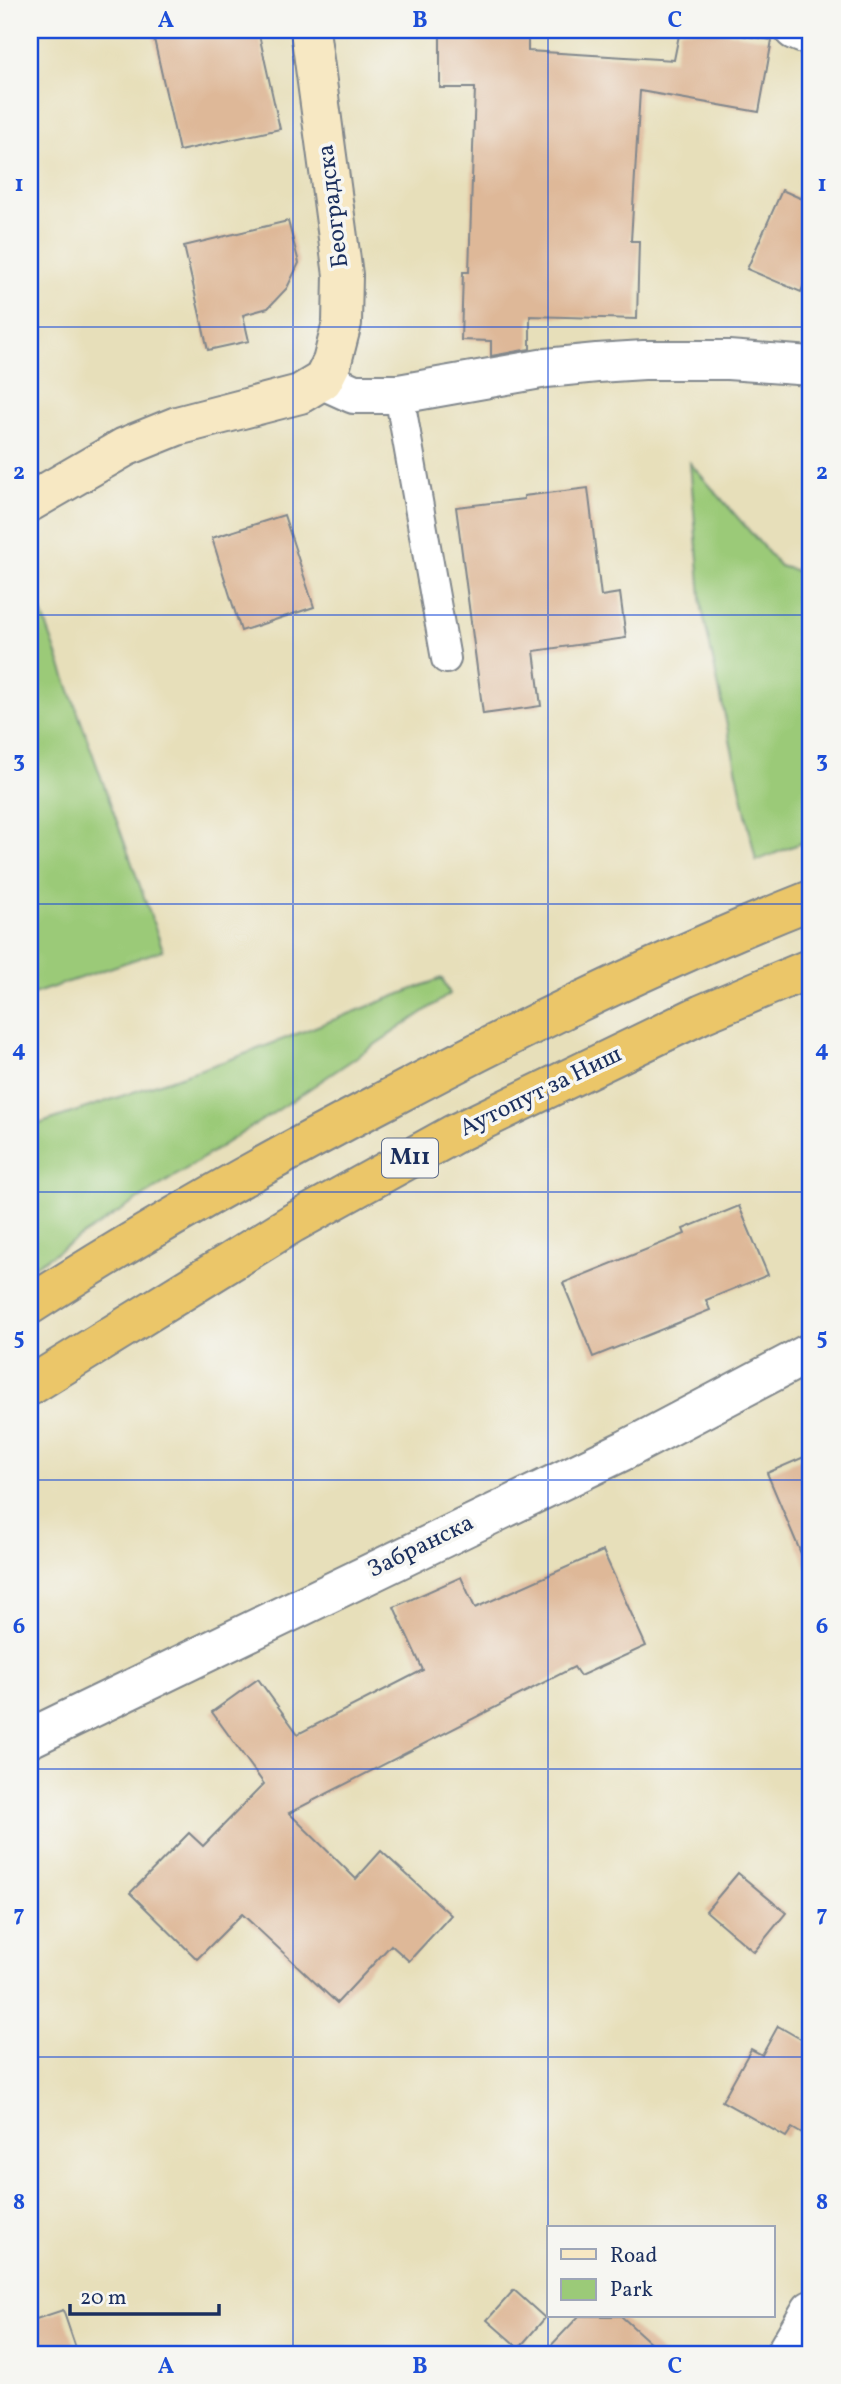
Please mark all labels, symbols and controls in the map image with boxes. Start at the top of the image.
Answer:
text: A [158,5,174,37]
text: B [412,5,428,37]
text: C [668,5,682,37]
street label: Београдска [310,142,358,270]
text: 1 [14,169,24,201]
text: 1 [817,169,827,201]
text: 2 [13,457,25,489]
text: 2 [816,457,828,489]
text: 3 [13,745,25,777]
text: 3 [816,745,828,777]
text: 4 [12,1034,26,1066]
text: 4 [815,1034,829,1066]
street label: Аутопут за Ниш [454,1038,628,1146]
road number: M11 [382,1138,438,1177]
text: 5 [13,1322,25,1354]
text: 5 [816,1322,828,1354]
street label: Забранска [362,1507,480,1587]
text: 6 [13,1611,25,1643]
text: 6 [816,1611,828,1643]
text: 7 [14,1899,25,1931]
text: 7 [817,1899,828,1931]
text: 8 [13,2187,25,2219]
text: 8 [816,2187,828,2219]
legend [547,2226,774,2318]
text: Road [610,2242,657,2271]
scale bar [70,2272,219,2316]
text: Park [610,2276,653,2305]
text: 20 m [80,2284,126,2313]
text: A [158,2351,174,2383]
text: B [412,2351,428,2383]
text: C [668,2351,682,2383]

